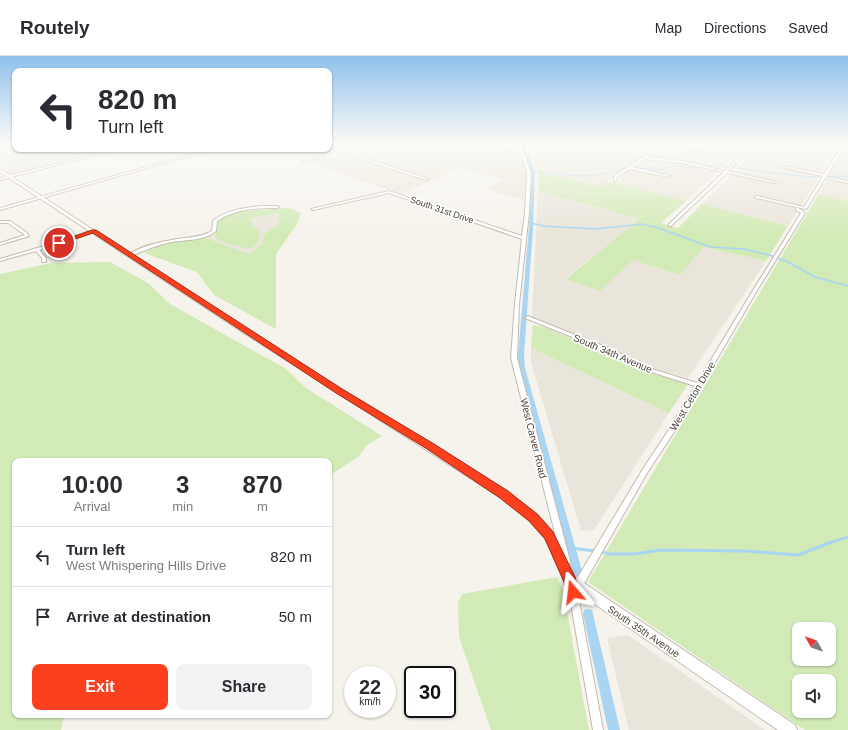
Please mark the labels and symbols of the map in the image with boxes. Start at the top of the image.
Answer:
street label: South 31st Drive [409,194,475,226]
pin [42,226,76,260]
street label: South 34th Avenue [572,332,654,375]
street label: West Ceton Drive [668,360,717,433]
street label: West Carver Road [518,397,549,479]
position arrow [552,571,594,613]
street label: South 35th Avenue [606,603,682,660]
north arrow [792,622,836,666]
speed limit sign: 30 [404,666,456,718]

